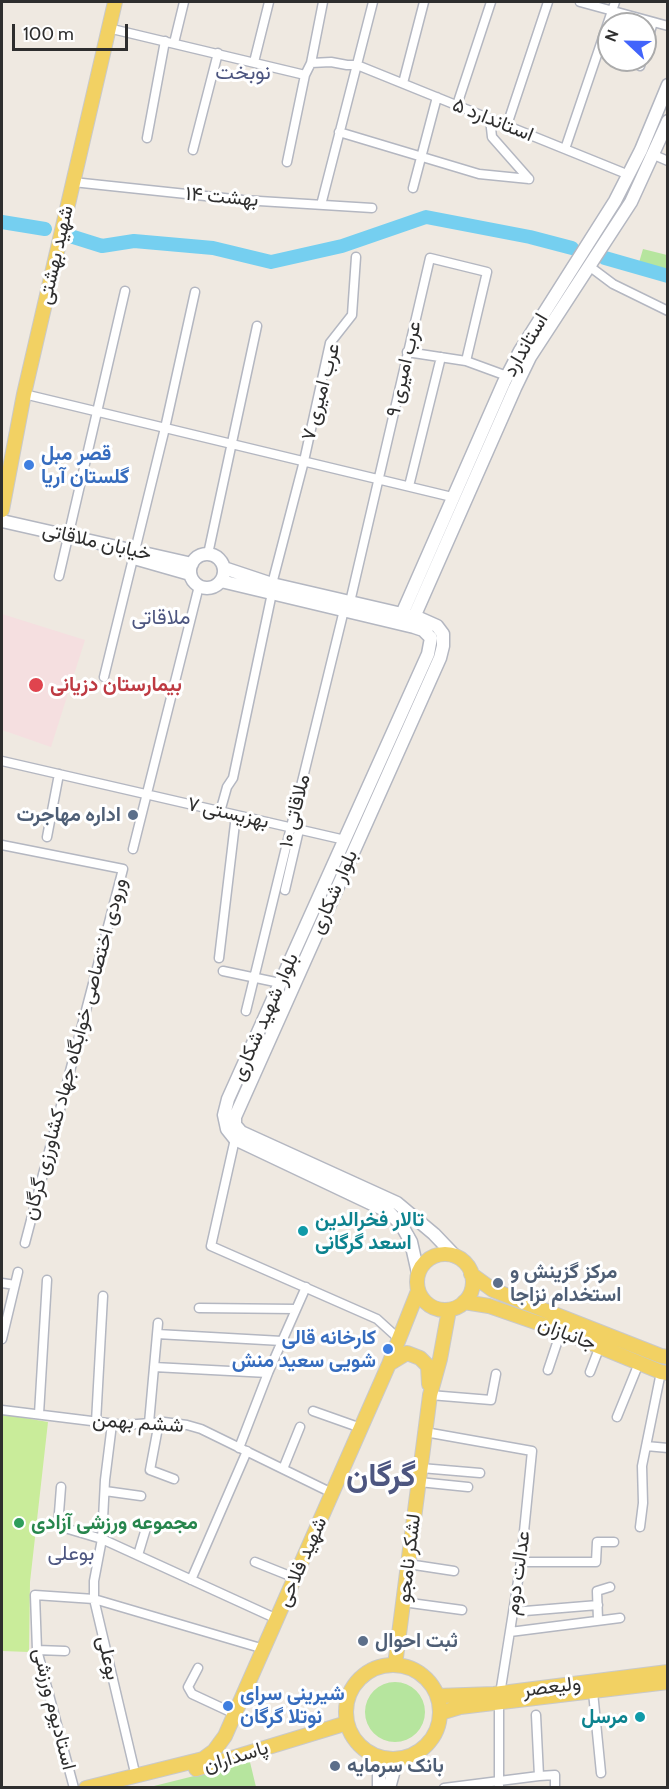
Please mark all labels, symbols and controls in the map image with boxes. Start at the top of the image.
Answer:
scale bar [15,12,130,50]
north arrow [597,12,657,72]
text: 100 m [23,23,74,45]
text: N [601,27,623,45]
district label: نوبخت [215,60,271,86]
street label: ۵ استاندارد [449,93,537,147]
street label: بهشت ۱۴ [185,182,259,212]
street label: شهید بهشتی [33,203,79,307]
street label: استاندارد [498,309,554,381]
street label: ۹ عرب امیری [381,319,427,419]
street label: ۷ عرب امیری [296,341,346,443]
place label: قصر مبل گلستان آریا [41,442,129,489]
marker: قصر مبل گلستان آریا [22,458,36,472]
street label: خیابان ملاقاتی [40,518,154,566]
district label: ملاقاتی [131,605,191,631]
place label: بیمارستان دزیانی [50,673,182,697]
marker: بیمارستان دزیانی [27,676,45,694]
street label: ۱۰ ملاقاتی [274,772,316,850]
street label: ۷ بهزیستی [185,792,271,834]
place label: اداره مهاجرت [17,803,121,827]
marker: اداره مهاجرت [126,808,140,822]
street label: بلوار شکاری [305,846,363,938]
street label: ورودی اختصاصی خوابگاه جهاد کشاورزی گرگان [18,875,132,1223]
street label: بلوار شهید شکاری [226,949,304,1085]
place label: تالار فخرالدین اسعد گرگانی [315,1208,424,1255]
marker: تالار فخرالدین اسعد گرگانی [296,1224,310,1238]
place label: مرکز گزینش و استخدام نزاجا [510,1260,621,1307]
marker: مرکز گزینش و استخدام نزاجا [491,1276,505,1290]
street label: جانبازان [535,1312,599,1356]
place label: کارخانه قالی شویی سعید منش [232,1326,376,1373]
marker: کارخانه قالی شویی سعید منش [381,1342,395,1356]
street label: ششم بهمن [91,1408,185,1438]
district label: گرگان [346,1458,416,1496]
place label: مجموعه ورزشی آزادی [31,1511,198,1535]
street label: لشکر نامجو [392,1512,426,1604]
street label: شهید فلاحی [272,1513,332,1611]
marker: مجموعه ورزشی آزادی [12,1516,26,1530]
street label: عدالت دوم [500,1529,536,1617]
district label: بوعلی [48,1541,94,1567]
place label: ثبت احوال [375,1629,458,1653]
street label: بوعلی [91,1634,125,1682]
marker: ثبت احوال [356,1634,370,1648]
street label: استادیوم ورزشی [27,1645,81,1773]
street label: ولیعصر [522,1672,582,1702]
place label: شیرینی سرای نوتلا گرگان [240,1682,345,1729]
marker: شیرینی سرای نوتلا گرگان [221,1699,235,1713]
place label: مرسل [581,1705,628,1729]
marker: مرسل [633,1710,647,1724]
street label: پاسداران [201,1736,271,1778]
place label: بانک سرمایه [347,1754,444,1778]
marker: بانک سرمایه [328,1759,342,1773]

